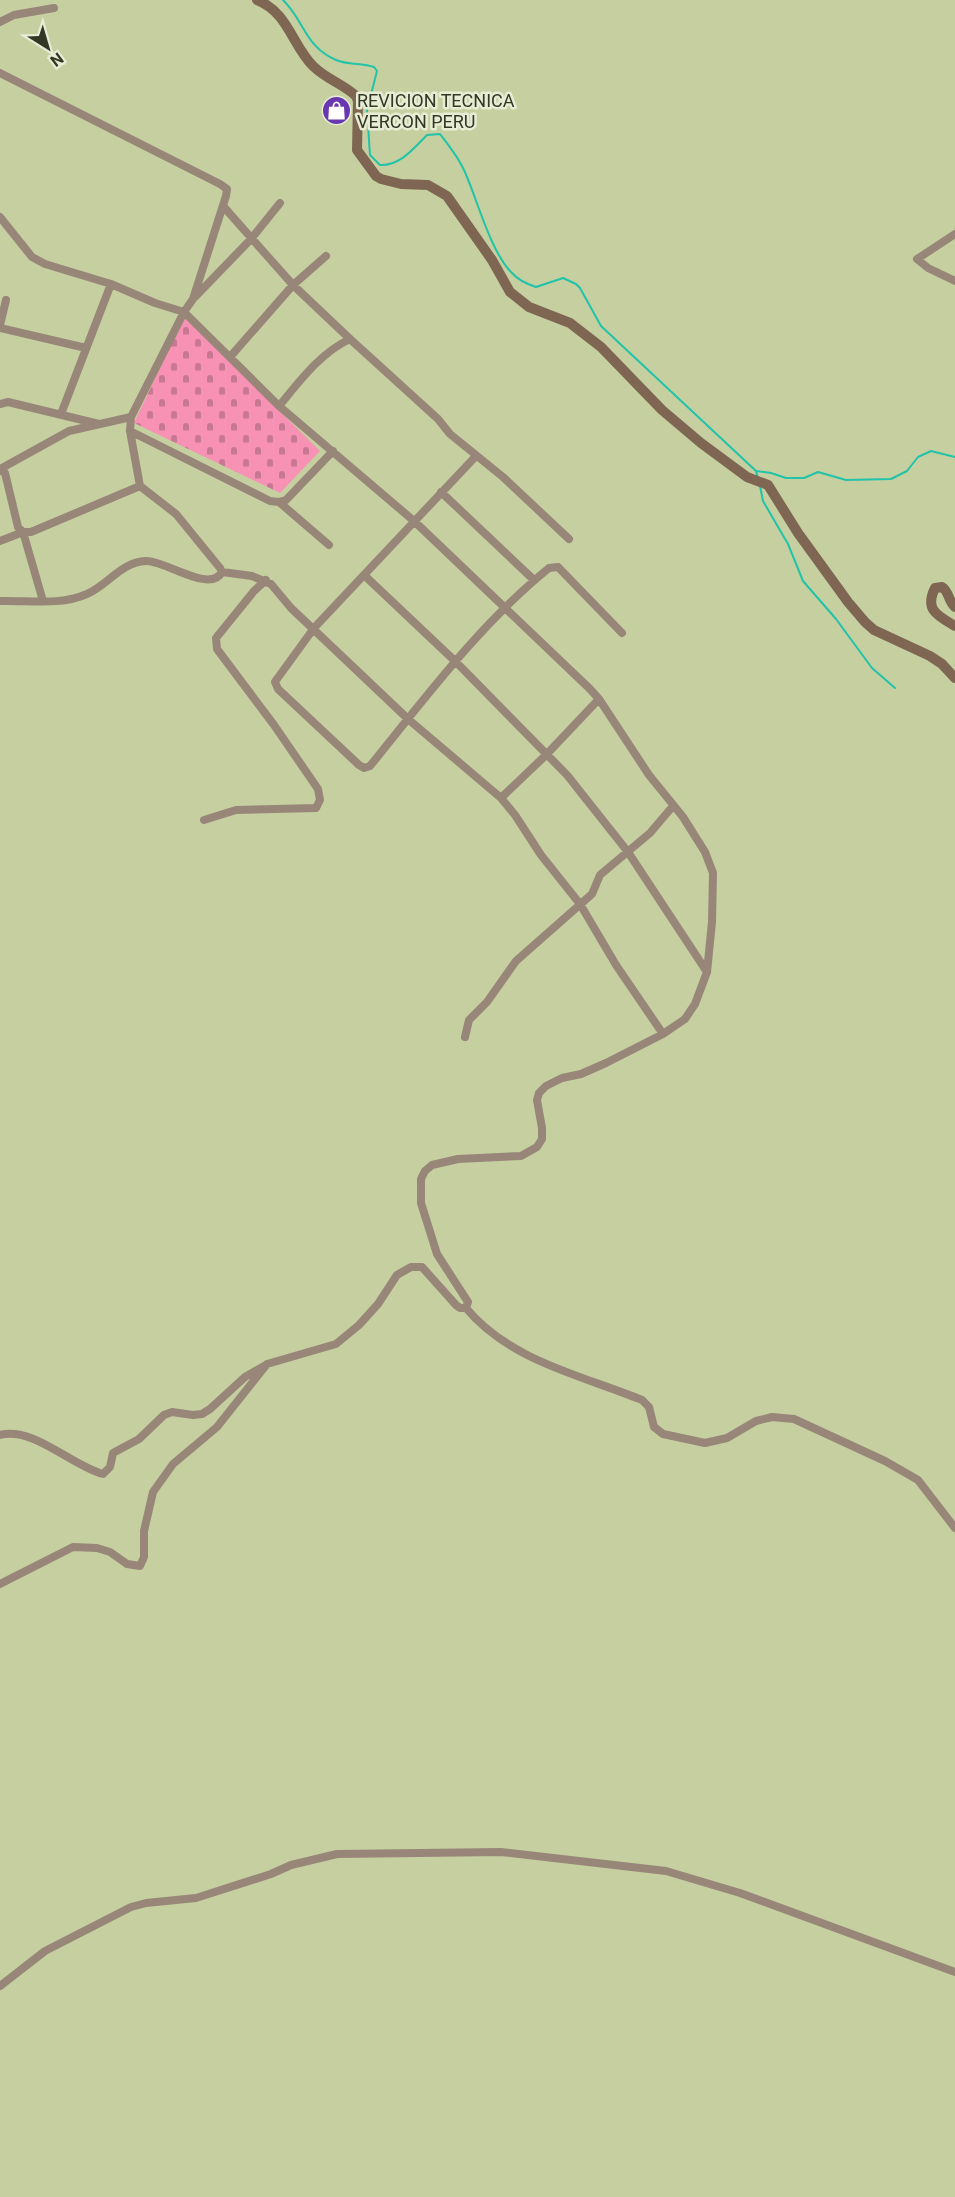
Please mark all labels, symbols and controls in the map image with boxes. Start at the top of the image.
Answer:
north arrow [18,18,78,78]
text: N [46,49,67,71]
place label: REVICION TECNICA VERCON PERU [357,90,515,132]
shop icon: REVICION TECNICA VERCON PERU [320,94,352,126]

